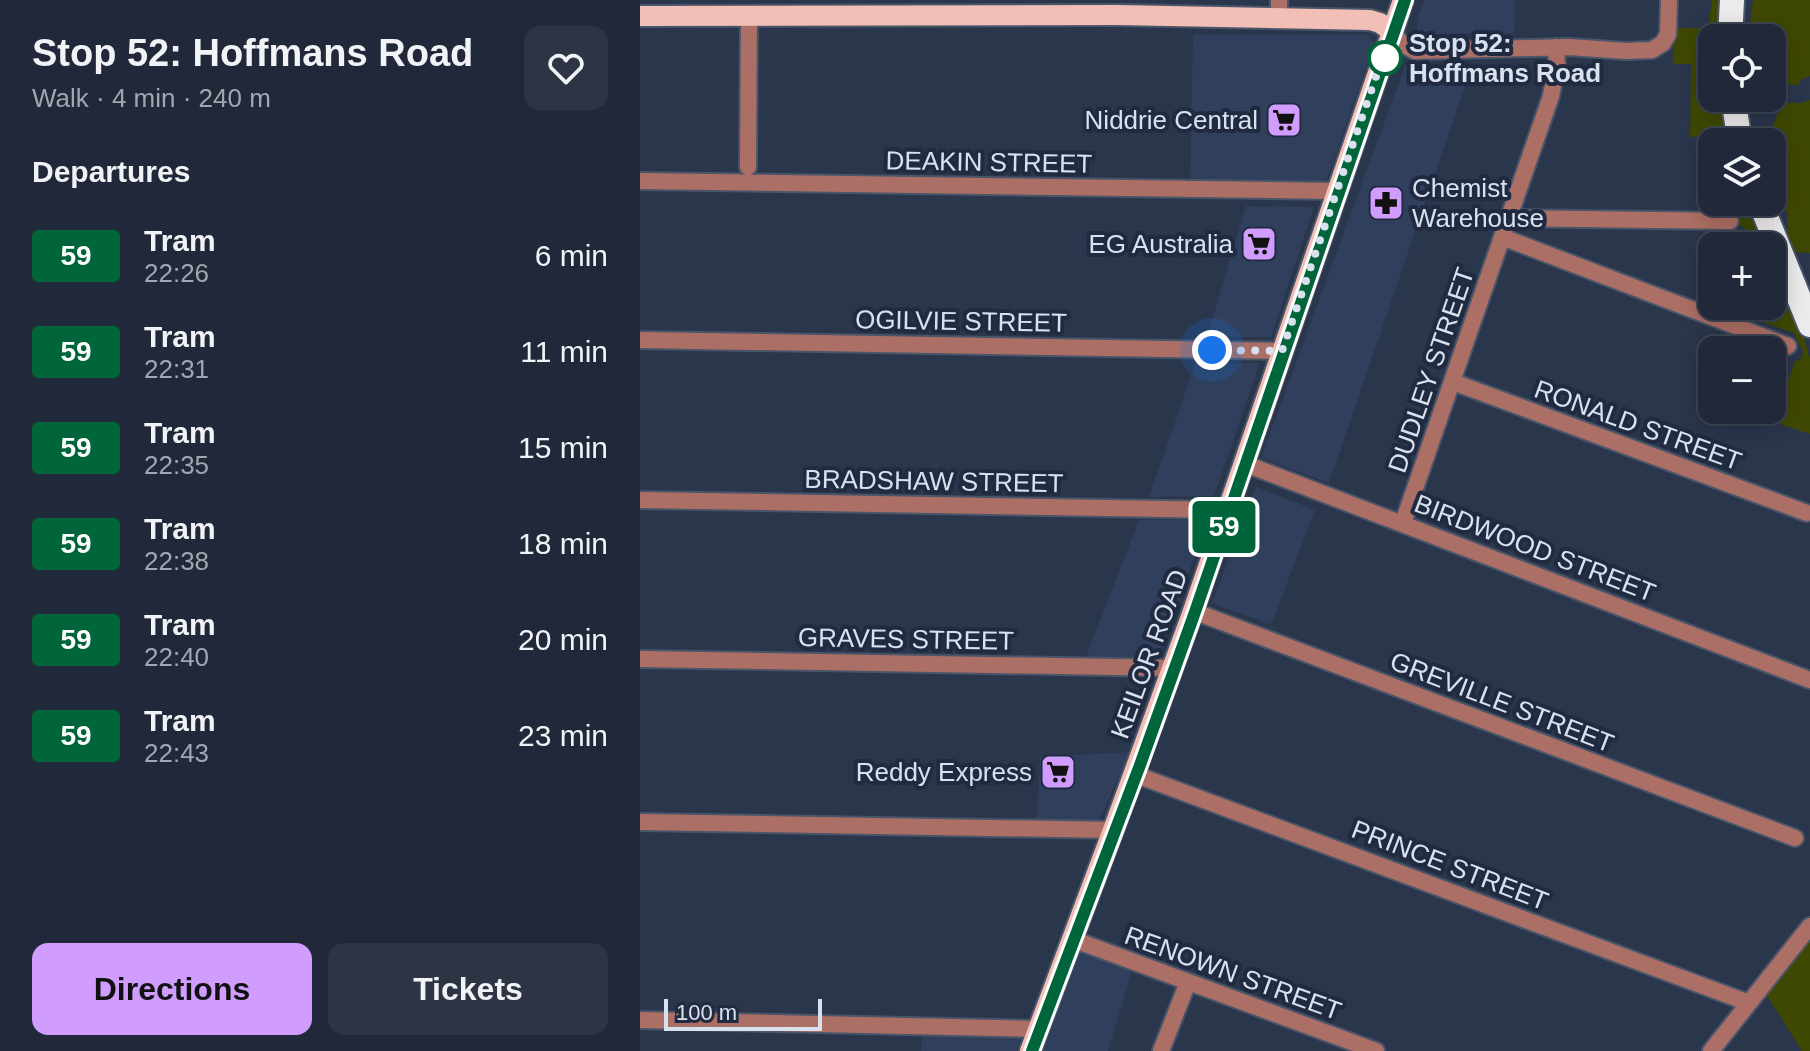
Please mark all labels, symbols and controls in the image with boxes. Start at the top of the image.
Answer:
map controls [1698,24,1786,424]
button: locate [1698,24,1786,112]
button: heart [524,26,608,110]
place label: Stop 52: Hoffmans Road [1409,28,1601,88]
text: Stop 52: Hoffmans Road [32,32,473,74]
marker: Stop 52: Hoffmans Road [1368,41,1402,75]
text: Walk · 4 min · 240 m [32,83,271,113]
supermarket icon: Niddrie Central [1265,101,1303,139]
place label: Niddrie Central [1085,105,1258,135]
button: layers [1698,128,1786,216]
street label: DEAKIN STREET [885,145,1093,179]
text: Departures [32,155,190,188]
place label: Chemist Warehouse [1412,173,1544,233]
pharmacy icon: Chemist Warehouse [1367,184,1405,222]
text: Tram [144,224,216,257]
supermarket icon: EG Australia [1240,225,1278,263]
place label: EG Australia [1088,229,1234,259]
button: + [1698,232,1786,320]
text: 6 min [535,239,608,272]
text: 59 [60,240,92,271]
text: 22:26 [144,258,209,288]
street label: DUDLEY STREET [1382,263,1480,476]
street label: OGILVIE STREET [855,304,1067,338]
text: Tram [144,320,216,353]
your location [1192,330,1232,370]
text: 11 min [520,335,608,368]
text: 59 [60,336,92,367]
button: − [1698,336,1786,424]
text: 22:31 [144,354,209,384]
street label: RONALD STREET [1530,374,1746,476]
text: Tram [144,416,216,449]
text: 15 min [518,431,608,464]
text: 59 [60,432,92,463]
text: 22:35 [144,450,209,480]
street label: BRADSHAW STREET [804,464,1064,498]
street label: BIRDWOOD STREET [1410,488,1660,608]
line badge: 59 [1188,501,1260,553]
text: 59 [1208,511,1240,542]
text: Tram [144,512,216,545]
text: 18 min [518,527,608,560]
text: 59 [60,528,92,559]
text: 22:38 [144,546,209,576]
street label: KEILOR ROAD [1105,565,1193,743]
text: Tram [144,608,216,641]
street label: GRAVES STREET [798,622,1014,656]
text: 20 min [518,623,608,656]
text: 59 [60,624,92,655]
text: 22:40 [144,642,209,672]
street label: GREVILLE STREET [1386,646,1618,759]
text: Tram [144,704,216,737]
text: 23 min [518,719,608,752]
text: 59 [60,720,92,751]
text: 22:43 [144,738,209,768]
supermarket icon: Reddy Express [1039,753,1077,791]
place label: Reddy Express [856,757,1032,787]
street label: PRINCE STREET [1348,814,1553,916]
street label: RENOWN STREET [1121,920,1345,1026]
button: Directions [32,943,312,1035]
button: Tickets [328,943,608,1035]
scale bar [664,995,822,1031]
text: 100 m [676,1000,737,1025]

